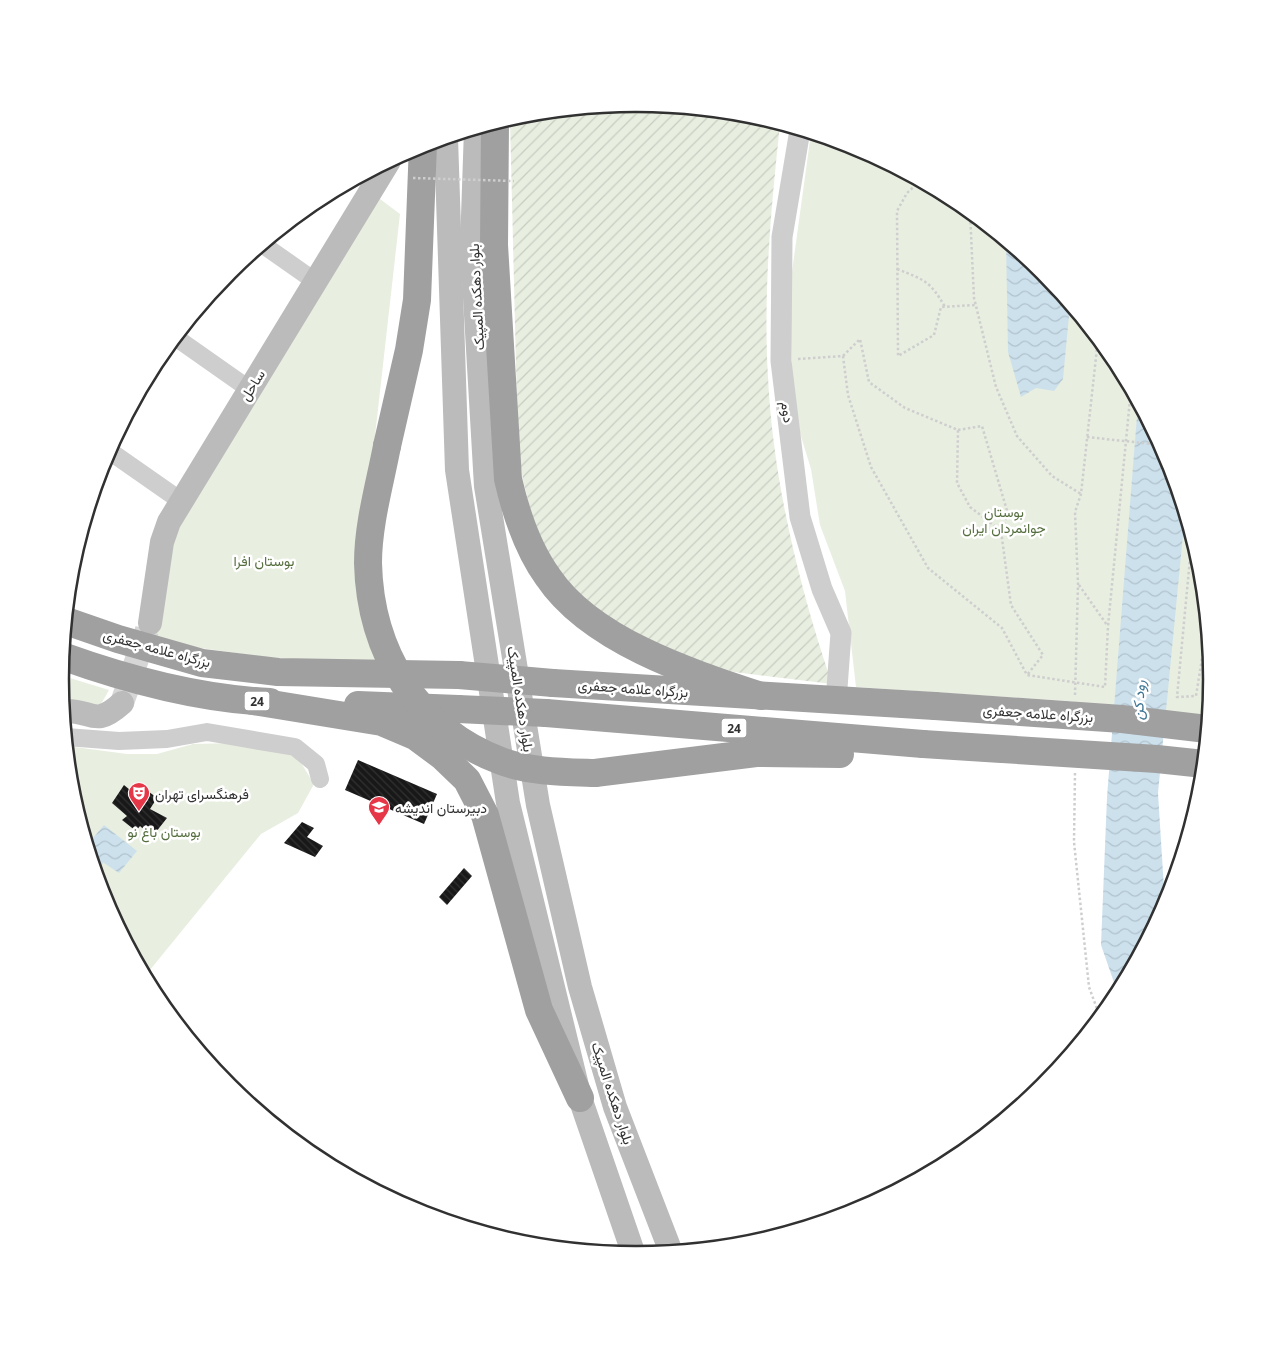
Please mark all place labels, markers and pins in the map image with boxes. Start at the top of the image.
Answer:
theatre icon: فرهنگسرای تهران [127,781,151,812]
place label: فرهنگسرای تهران [155,784,249,803]
school or university icon: دبیرستان اندیشه [367,795,391,826]
place label: دبیرستان اندیشه [395,798,487,817]

